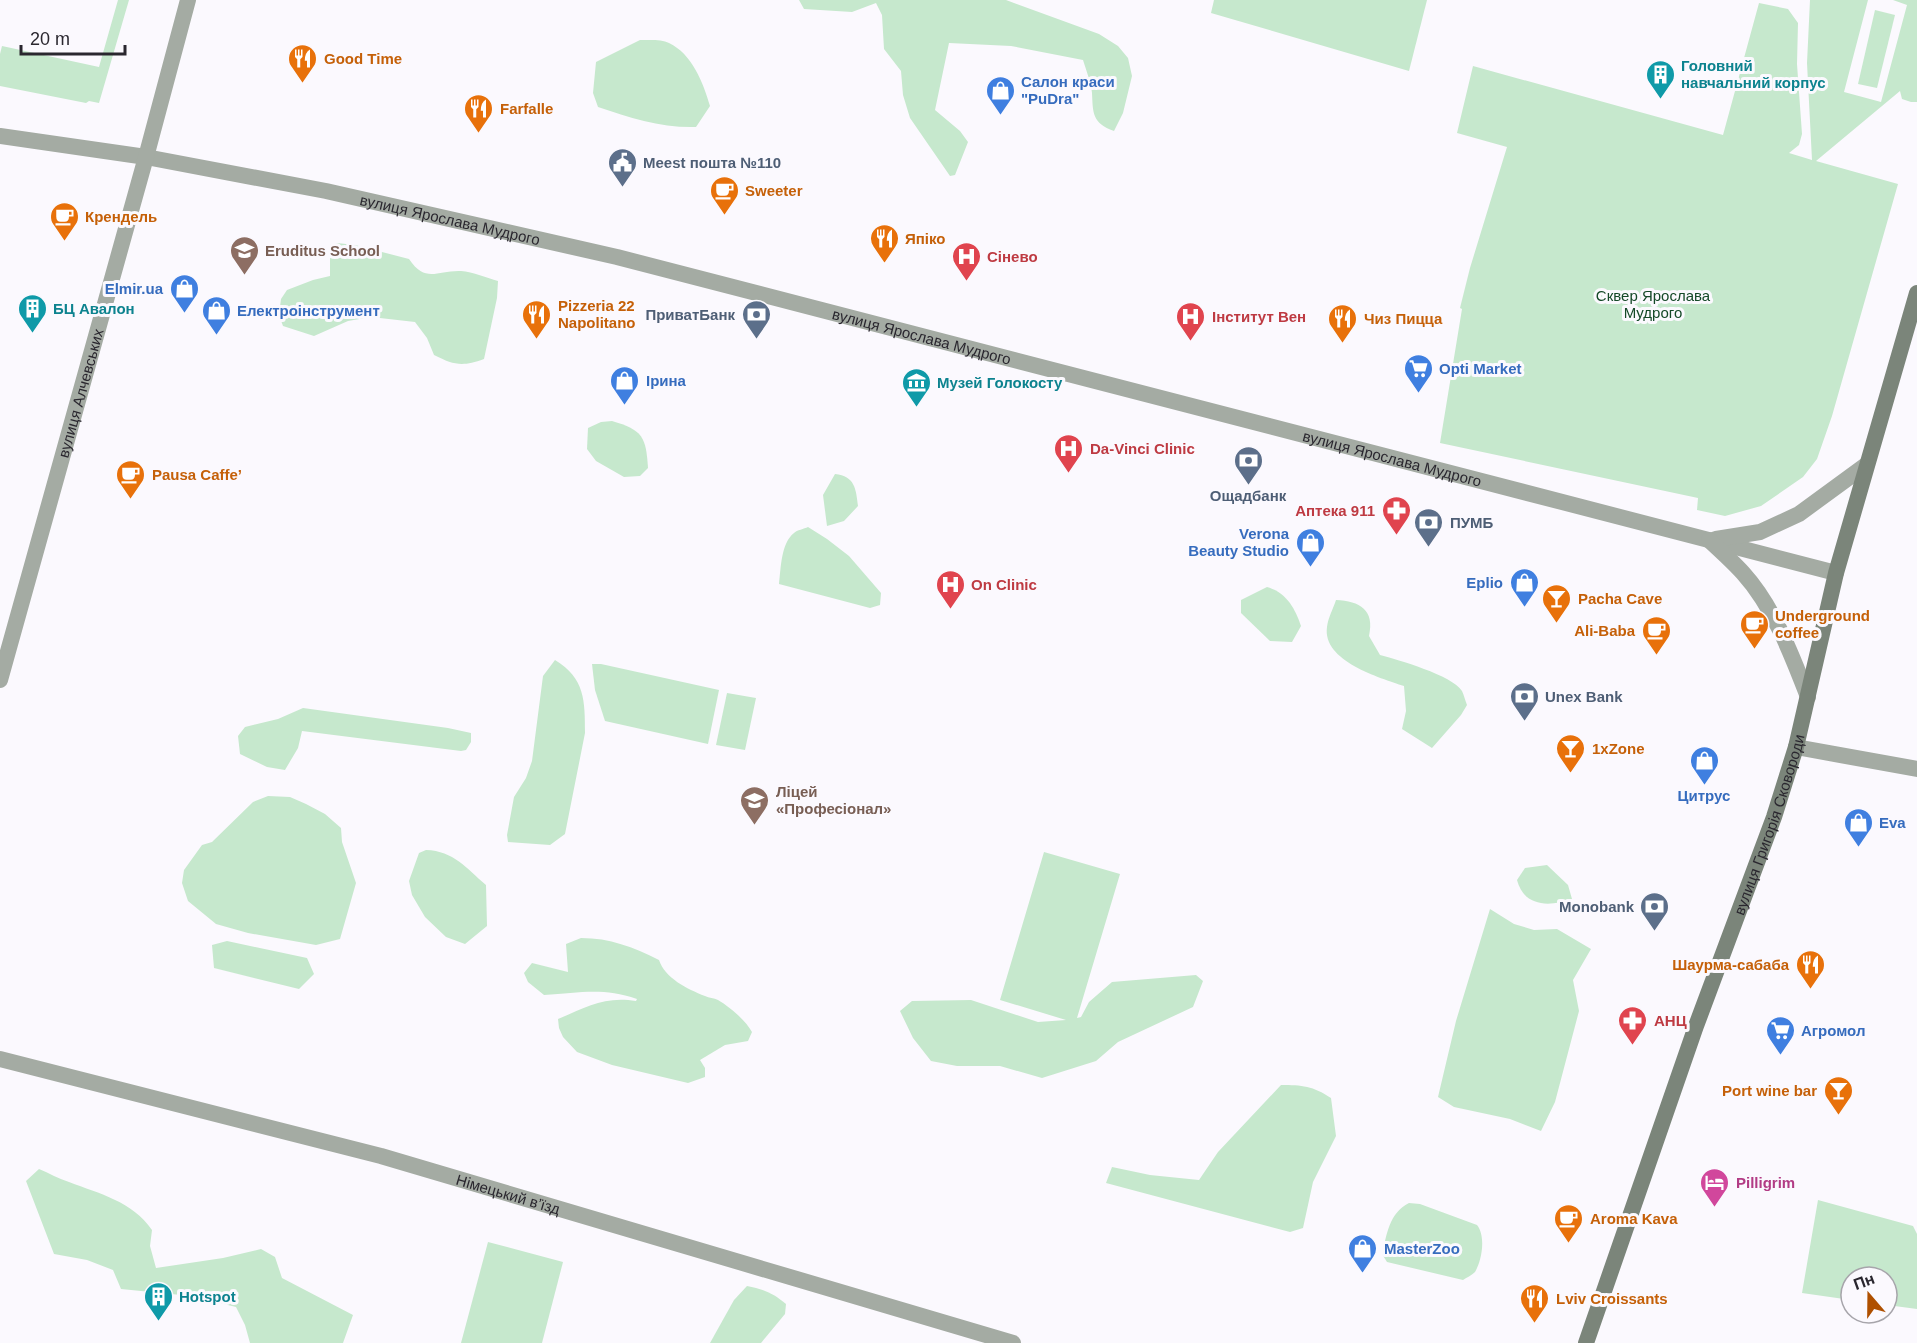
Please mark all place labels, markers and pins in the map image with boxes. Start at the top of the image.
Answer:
restaurant icon: Good Time [287,42,319,84]
place label: Good Time [324,50,402,67]
place label: Головний навчальний корпус [1681,57,1826,91]
building icon: Головний навчальний корпус [1644,58,1676,100]
place label: Салон краси "PuDra" [1021,73,1115,107]
shop icon: Салон краси "PuDra" [984,74,1016,116]
restaurant icon: Farfalle [463,92,495,134]
place label: Farfalle [500,100,553,117]
public building icon: Meest пошта №110 [606,146,638,188]
place label: Meest пошта №110 [643,154,781,171]
cafe icon: Sweeter [708,174,740,216]
place label: Sweeter [745,182,803,199]
cafe icon: Крендель [48,200,80,242]
place label: Крендель [85,208,157,225]
restaurant icon: Япіко [868,222,900,264]
place label: Япіко [905,230,945,247]
school or university icon: Eruditus School [228,234,260,276]
hospital icon: Сінево [950,240,982,282]
place label: Eruditus School [265,242,380,259]
place label: Сінево [987,248,1038,265]
shop icon: Elmir.ua [168,272,200,314]
place label: Elmir.ua [105,280,164,297]
building icon: БЦ Авалон [16,292,48,334]
shop icon: Електроінструмент [200,294,232,336]
place label: Pizzeria 22 Napolitano [558,297,636,331]
restaurant icon: Pizzeria 22 Napolitano [521,298,553,340]
bank icon: ПриватБанк [740,298,772,340]
place label: БЦ Авалон [53,300,135,317]
hospital icon: Інститут Вен [1175,300,1207,342]
place label: Електроінструмент [237,302,380,319]
restaurant icon: Чиз Пицца [1327,302,1359,344]
place label: ПриватБанк [645,306,735,323]
place label: Інститут Вен [1212,308,1306,325]
place label: Чиз Пицца [1364,310,1443,327]
supermarket icon: Opti Market [1402,352,1434,394]
place label: Opti Market [1439,360,1522,377]
shop icon: Ірина [609,364,641,406]
museum icon: Музей Голокосту [900,366,932,408]
place label: Ірина [646,372,687,389]
place label: Музей Голокосту [937,374,1063,391]
hospital icon: Da-Vinci Сlinic [1053,432,1085,474]
place label: Da-Vinci Сlinic [1090,440,1195,457]
bank icon: Ощадбанк [1232,444,1264,486]
cafe icon: Pausa Caffe’ [115,458,147,500]
place label: Pausa Caffe’ [152,466,242,483]
place label: Ощадбанк [1210,487,1287,504]
pharmacy icon: Аптека 911 [1380,494,1412,536]
place label: Аптека 911 [1295,502,1375,519]
bank icon: ПУМБ [1413,506,1445,548]
place label: ПУМБ [1450,514,1494,531]
place label: Verona Beauty Studio [1188,525,1290,559]
shop icon: Verona Beauty Studio [1294,526,1326,568]
shop icon: Eplio [1508,566,1540,608]
hospital icon: On Clinic [934,568,966,610]
place label: Eplio [1466,574,1503,591]
place label: On Clinic [971,576,1037,593]
bar icon: Pacha Cave [1541,582,1573,624]
place label: Pacha Cave [1578,590,1662,607]
place label: Underground coffee [1775,607,1870,641]
cafe icon: Underground coffee [1738,608,1770,650]
cafe icon: Ali-Baba [1640,614,1672,656]
place label: Ali-Baba [1574,622,1636,639]
bank icon: Unex Bank [1508,680,1540,722]
place label: Unex Bank [1545,688,1623,705]
bar icon: 1xZone [1555,732,1587,774]
place label: 1xZone [1592,740,1645,757]
shop icon: Цитрус [1688,744,1720,786]
place label: Ліцей «Професіонал» [776,783,891,817]
school or university icon: Ліцей «Професіонал» [739,784,771,826]
place label: Цитрус [1678,787,1730,804]
shop icon: Eva [1842,806,1874,848]
place label: Eva [1879,814,1906,831]
bank icon: Monobank [1639,890,1671,932]
place label: Monobank [1559,898,1635,915]
restaurant icon: Шаурма-сабаба [1794,948,1826,990]
place label: Шаурма-сабаба [1672,956,1790,973]
pharmacy icon: АНЦ [1617,1004,1649,1046]
place label: АНЦ [1654,1012,1687,1029]
supermarket icon: Агромол [1764,1014,1796,1056]
place label: Агромол [1801,1022,1865,1039]
bar icon: Port wine bar [1822,1074,1854,1116]
place label: Port wine bar [1722,1082,1817,1099]
hotel icon: Pilligrim [1699,1166,1731,1208]
place label: Pilligrim [1736,1174,1795,1191]
cafe icon: Aroma Kava [1553,1202,1585,1244]
place label: Aroma Kava [1590,1210,1678,1227]
shop icon: MasterZoo [1347,1232,1379,1274]
place label: MasterZoo [1384,1240,1460,1257]
building icon: Hotspot [142,1280,174,1322]
restaurant icon: Lviv Croissants [1519,1282,1551,1324]
place label: Hotspot [179,1288,236,1305]
place label: Lviv Croissants [1556,1290,1668,1307]

